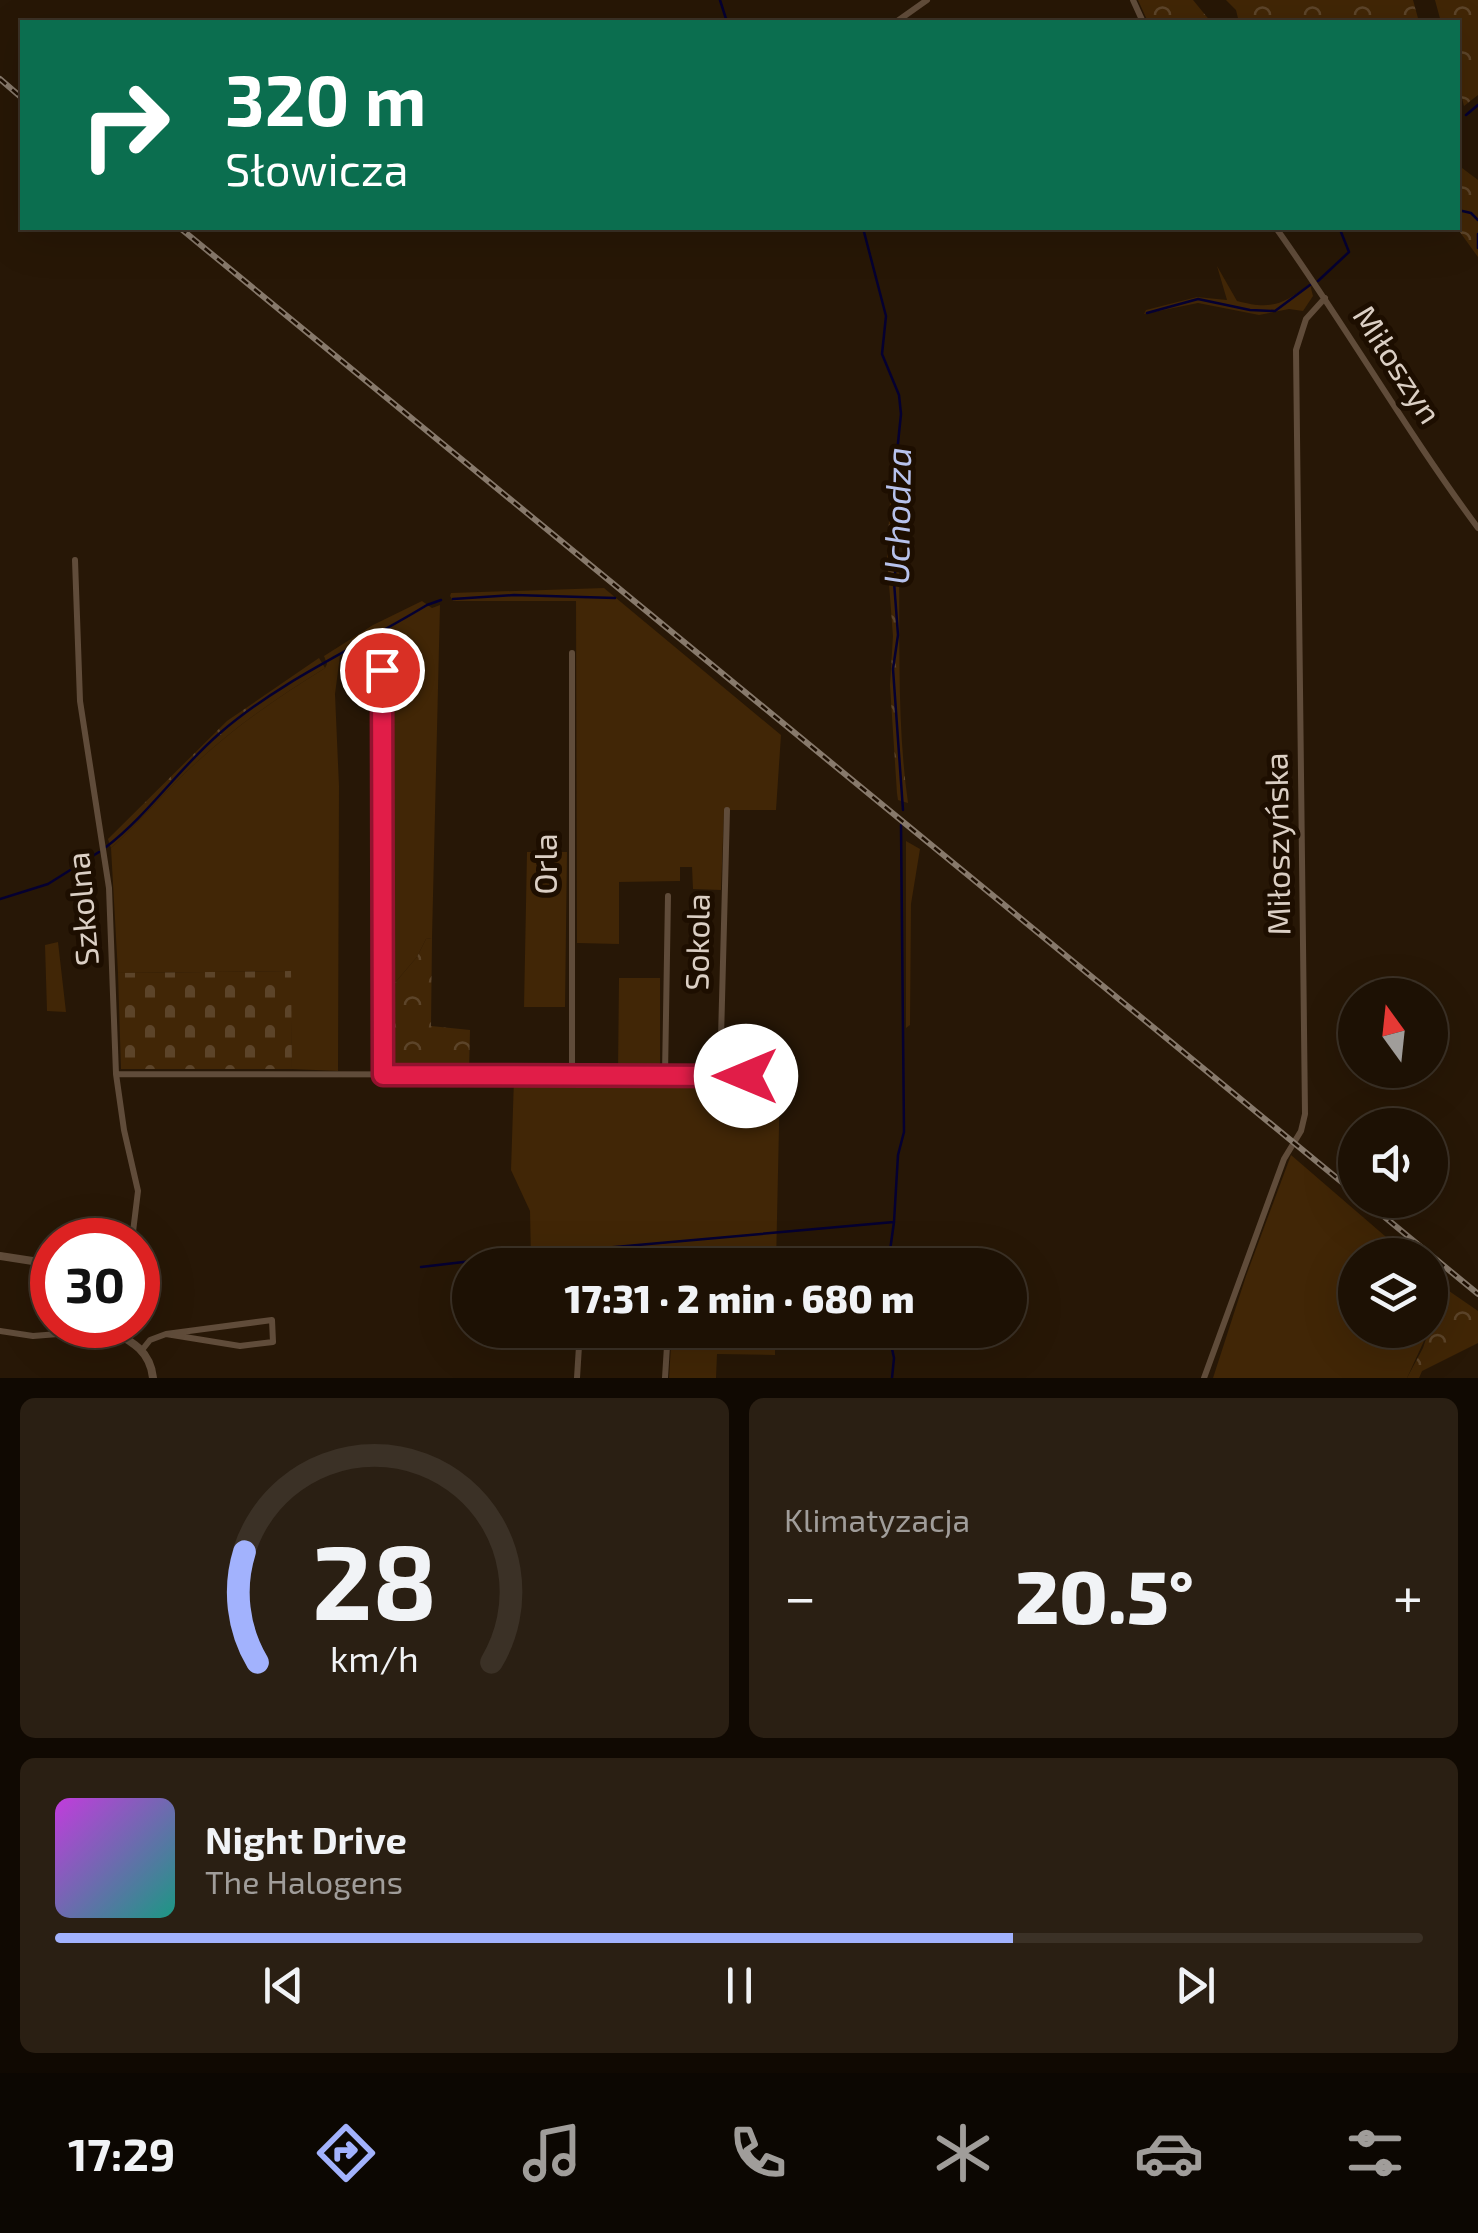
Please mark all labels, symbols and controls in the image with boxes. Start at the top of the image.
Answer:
text: 320 m [225,56,426,140]
icon: right [60,60,190,190]
text: Słowicza [225,141,408,195]
street label: Miłoszyn [1347,298,1451,430]
water label: Uchodza [874,447,918,585]
pin [340,628,425,713]
icon: arrive [355,643,410,698]
street label: Miłoszyńska [1255,752,1297,936]
street label: Orla [525,833,563,895]
street label: Szkolna [57,851,105,968]
street label: Sokola [676,893,716,991]
north arrow [1338,978,1448,1088]
map controls [1338,978,1448,1348]
position arrow [694,1024,798,1128]
button: sound [1338,1108,1448,1218]
speed limit sign: 30 [30,1218,160,1348]
button: layers [1338,1238,1448,1348]
text: 17:31 · 2 min · 680 m [564,1275,915,1321]
text: Klimatyzacja [784,1500,970,1538]
text: 28 [312,1516,437,1641]
text: 20.5° [1015,1549,1194,1639]
text: − [784,1562,816,1628]
text: + [1393,1562,1423,1628]
text: km/h [330,1636,419,1679]
text: Night Drive [205,1816,407,1862]
text: The Halogens [205,1862,403,1900]
icon: previous [256,1958,311,2013]
icon: pause [712,1958,767,2013]
icon: next [1168,1958,1223,2013]
icon: directions [311,2118,381,2188]
icon: music [517,2118,587,2188]
icon: phone [723,2118,793,2188]
icon: climate [928,2118,998,2188]
icon: car [1134,2118,1204,2188]
icon: filters [1340,2118,1410,2188]
text: 17:29 [68,2126,175,2180]

